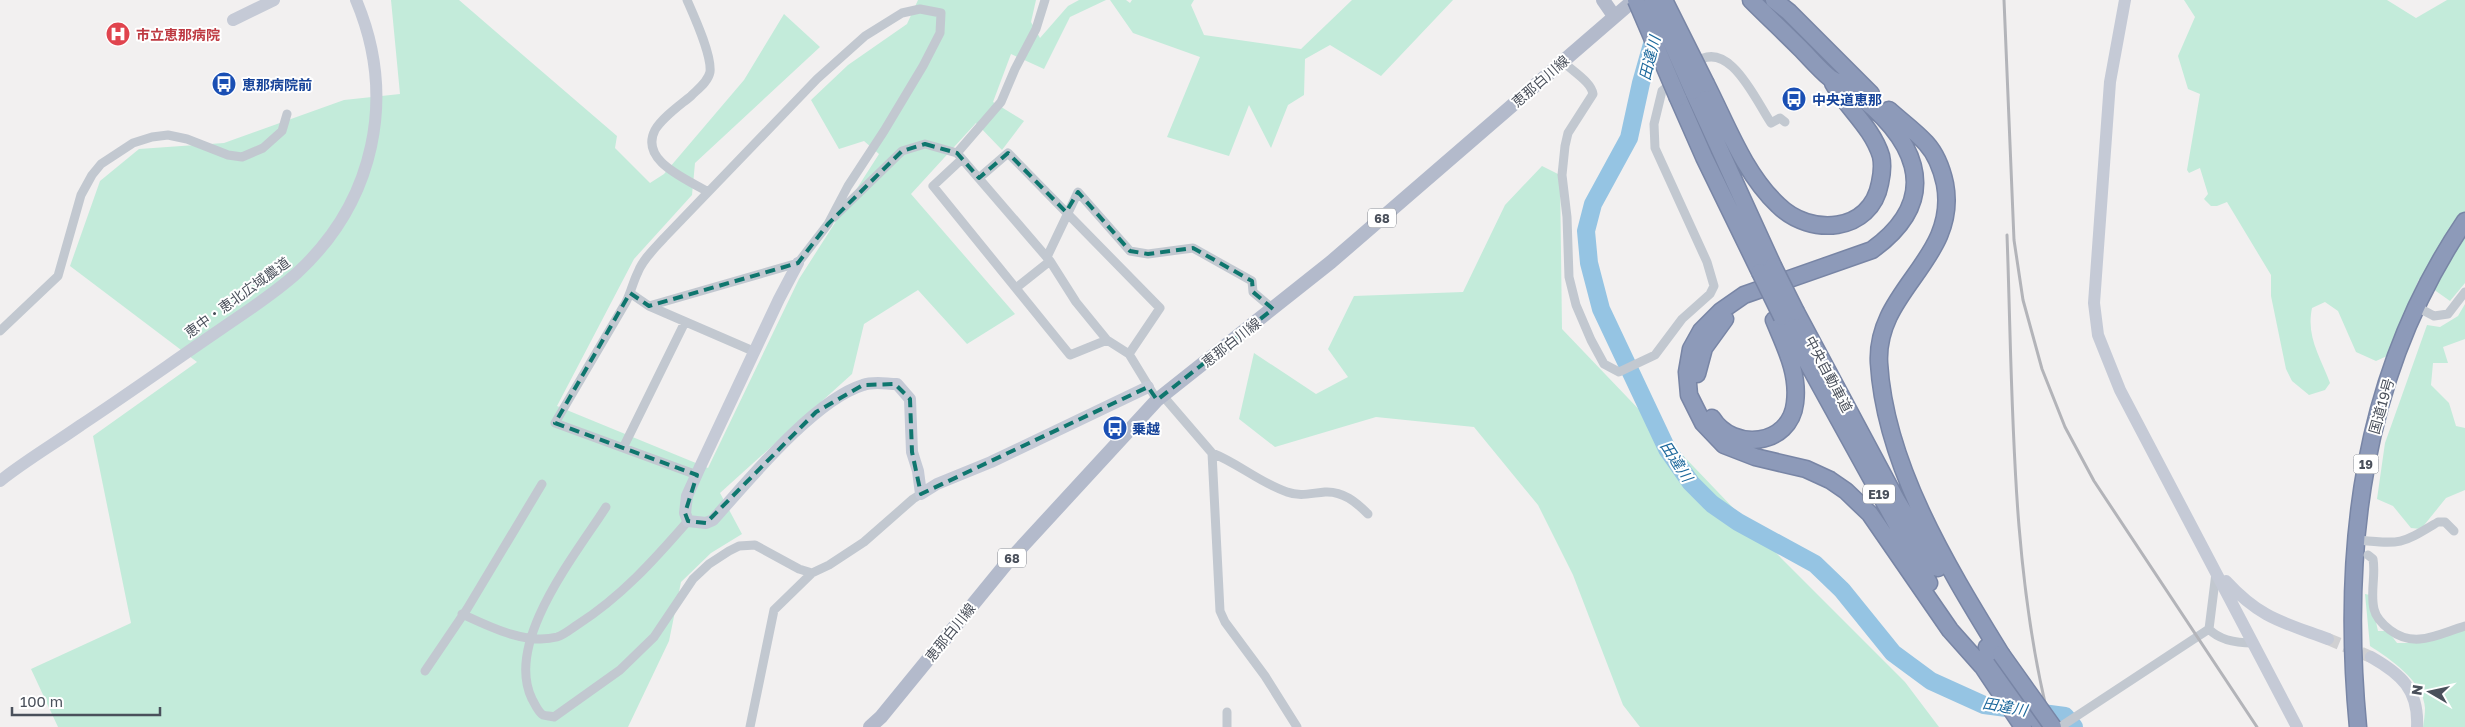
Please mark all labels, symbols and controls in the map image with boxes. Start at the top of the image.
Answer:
hospital icon: 市立恵那病院 [105,21,131,47]
place label: 市立恵那病院 [136,26,220,43]
water label: 田違川 [1635,32,1664,82]
street label: 恵那白川線 [1508,52,1572,110]
bus stop icon: 恵那病院前 [211,71,237,97]
place label: 恵那病院前 [242,76,312,93]
bus stop icon: 中央道恵那 [1781,86,1807,112]
place label: 中央道恵那 [1812,91,1882,108]
road number: 68 [1368,208,1396,228]
street label: 恵中・恵北広域農道 [181,253,293,341]
street label: 恵那白川線 [1198,314,1264,370]
street label: 中央自動車道 [1802,333,1856,415]
street label: 国道19号 [2365,376,2397,436]
bus stop icon: 乗越 [1102,415,1128,441]
place label: 乗越 [1132,420,1160,437]
water label: 田違川 [1657,437,1698,486]
road number: 19 [2354,454,2378,474]
road number: E19 [1863,484,1895,504]
road number: 68 [998,548,1026,568]
street label: 恵那白川線 [921,599,979,665]
north arrow [2405,667,2455,717]
text: N [2407,683,2426,696]
scale bar [12,684,160,716]
text: 100 m [20,692,63,710]
water label: 田違川 [1981,693,2031,719]

